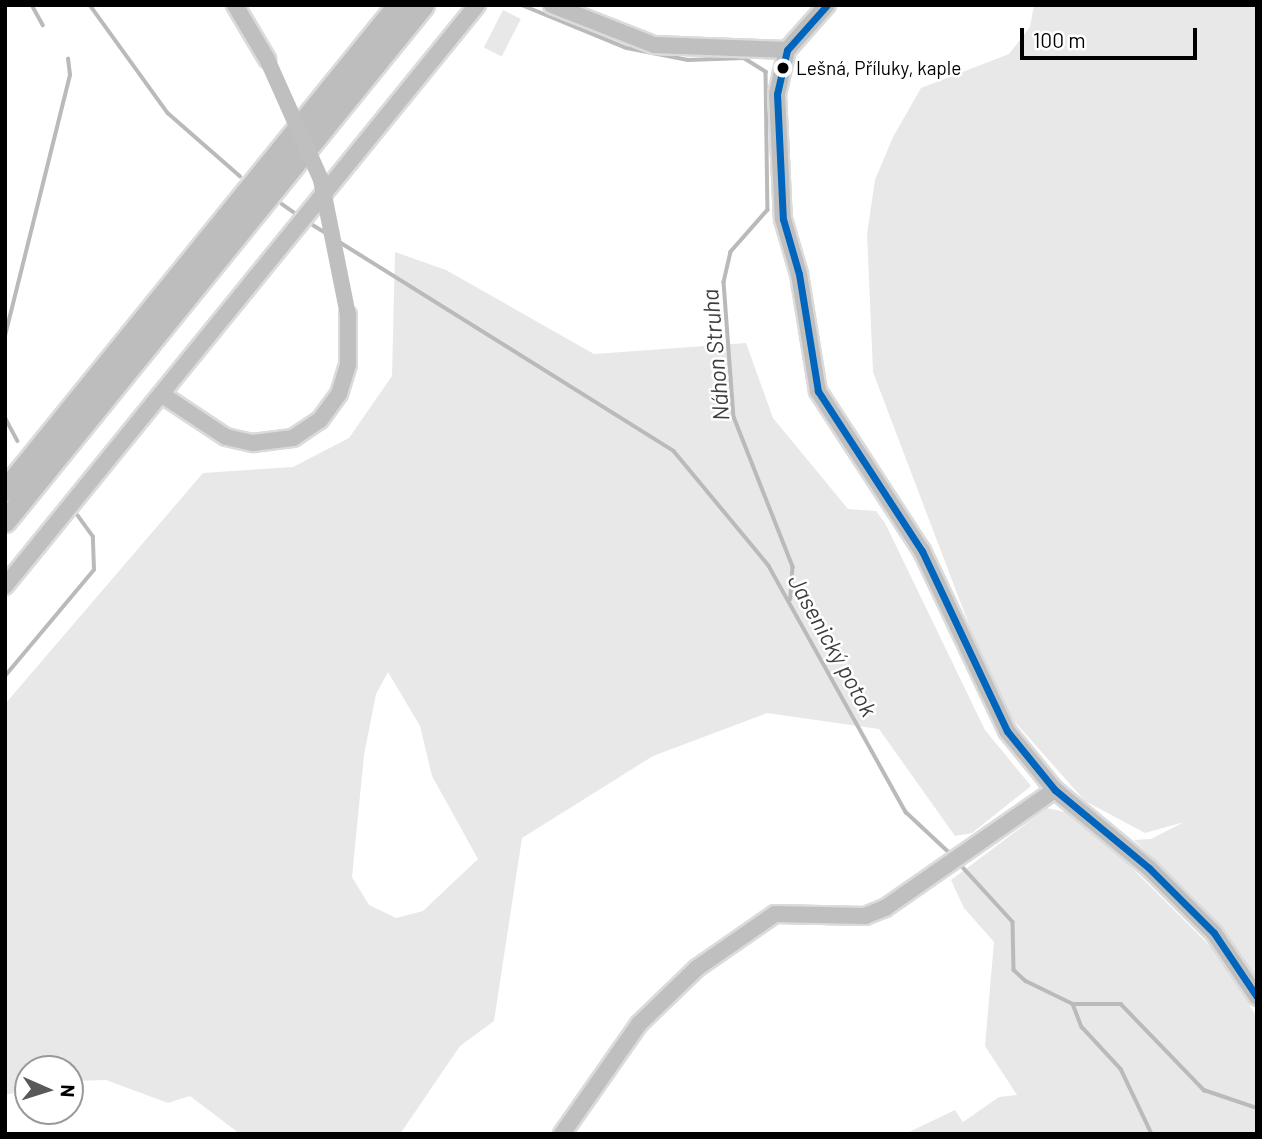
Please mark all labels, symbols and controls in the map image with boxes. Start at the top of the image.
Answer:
scale bar [1024,14,1201,58]
text: 100 m [1033,27,1086,52]
place label: Lešná, Příluky, kaple [796,57,961,79]
marker: Lešná, Příluky, kaple [776,61,790,75]
water label: Náhon Struha [695,288,735,422]
water label: Jasenický potok [783,569,883,721]
north arrow [14,1055,84,1125]
text: N [57,1084,80,1098]

